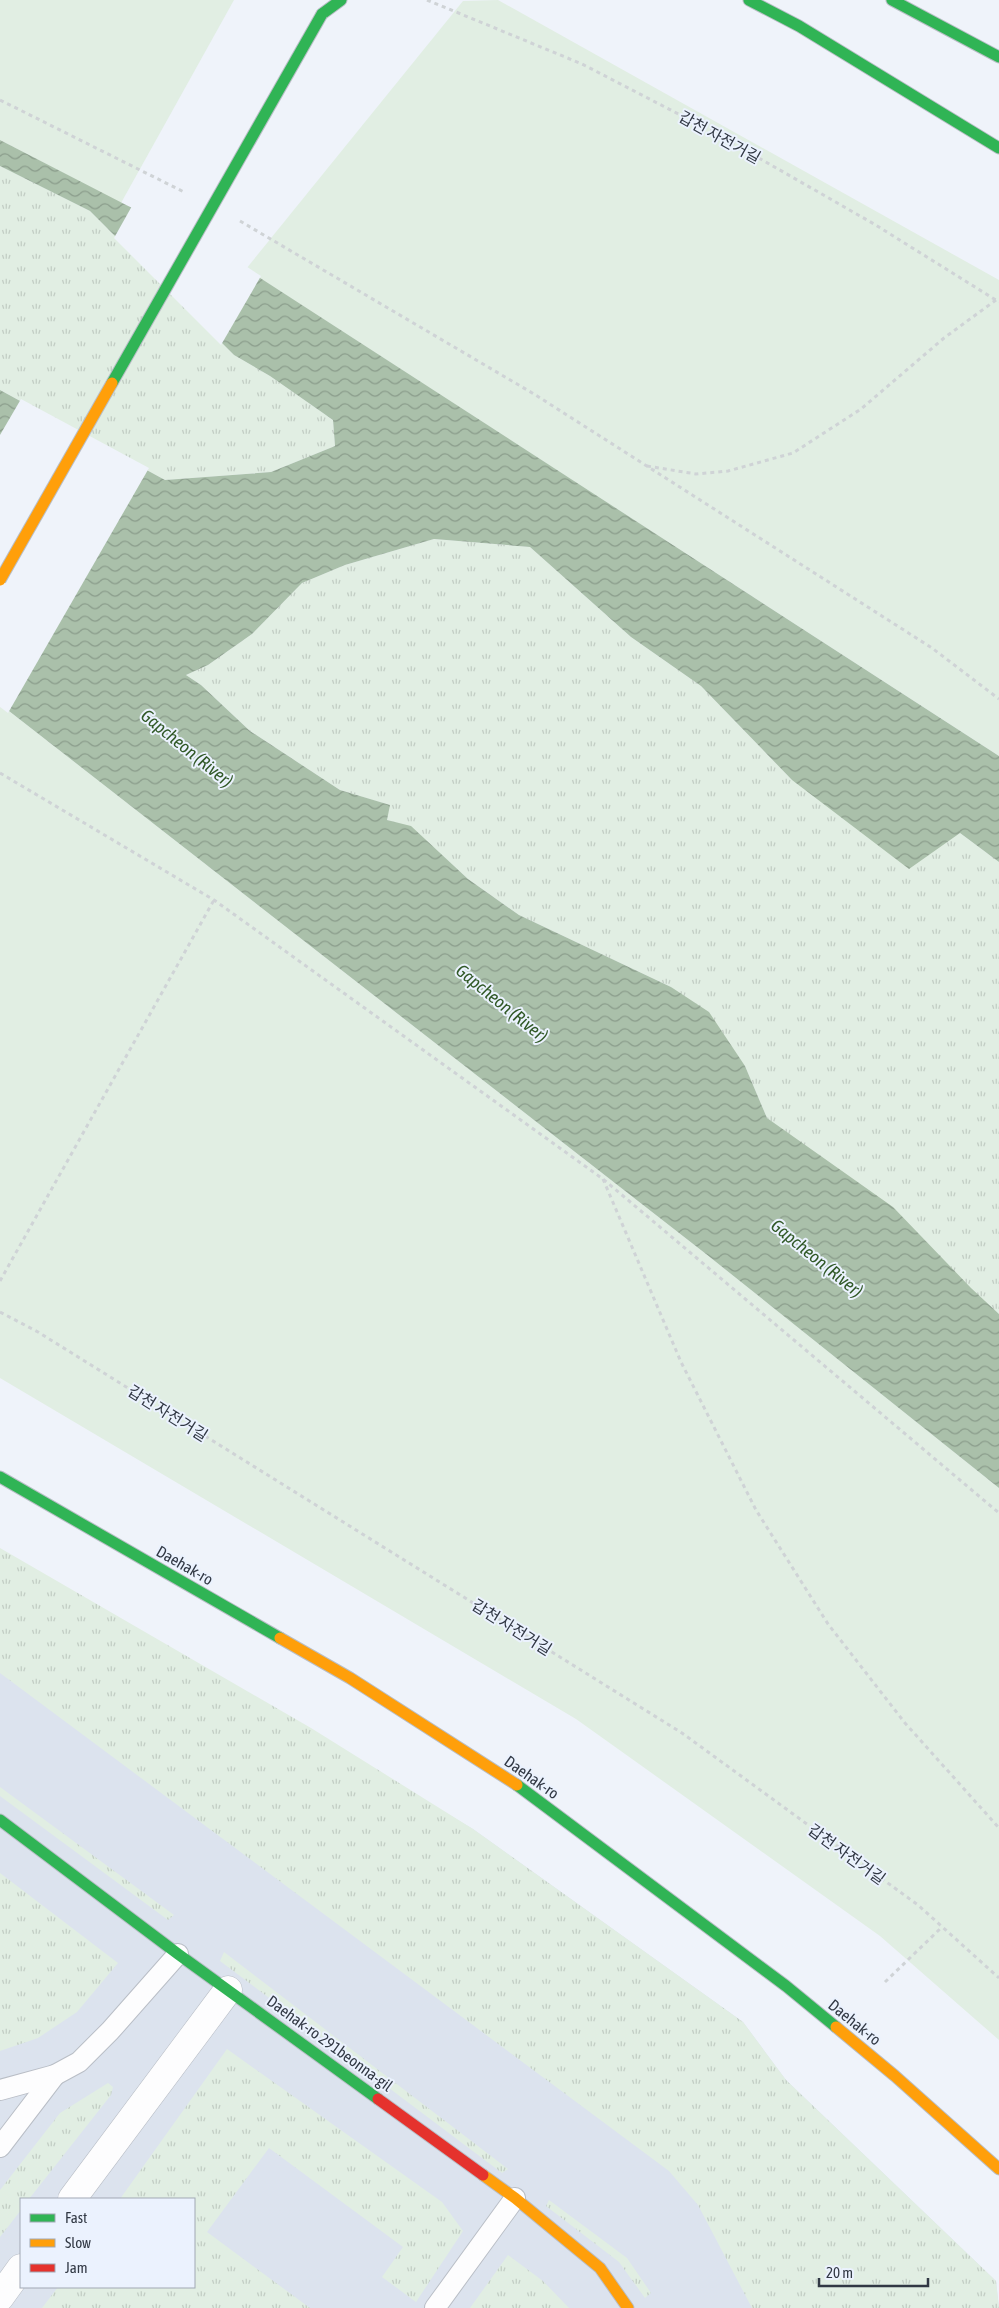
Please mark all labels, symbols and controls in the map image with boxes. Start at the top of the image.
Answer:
street label: 갑천 자전거길 [676,107,764,167]
water label: Gapcheon (River) [137,705,237,791]
water label: Gapcheon (River) [452,960,552,1046]
water label: Gapcheon (River) [767,1215,867,1301]
street label: 갑천 자전거길 [125,1381,211,1445]
street label: Daehak-ro [154,1542,216,1588]
street label: 갑천 자전거길 [469,1595,555,1659]
street label: Daehak-ro [501,1752,563,1802]
street label: 갑천 자전거길 [805,1820,889,1888]
street label: Daehak-ro 291beonna-gil [263,1991,397,2096]
street label: Daehak-ro [825,1995,885,2049]
legend [20,2198,195,2288]
text: Fast [65,2209,87,2226]
text: Slow [65,2234,91,2251]
scale bar [819,2256,928,2288]
text: Jam [65,2259,88,2276]
text: 20 m [826,2264,853,2281]

